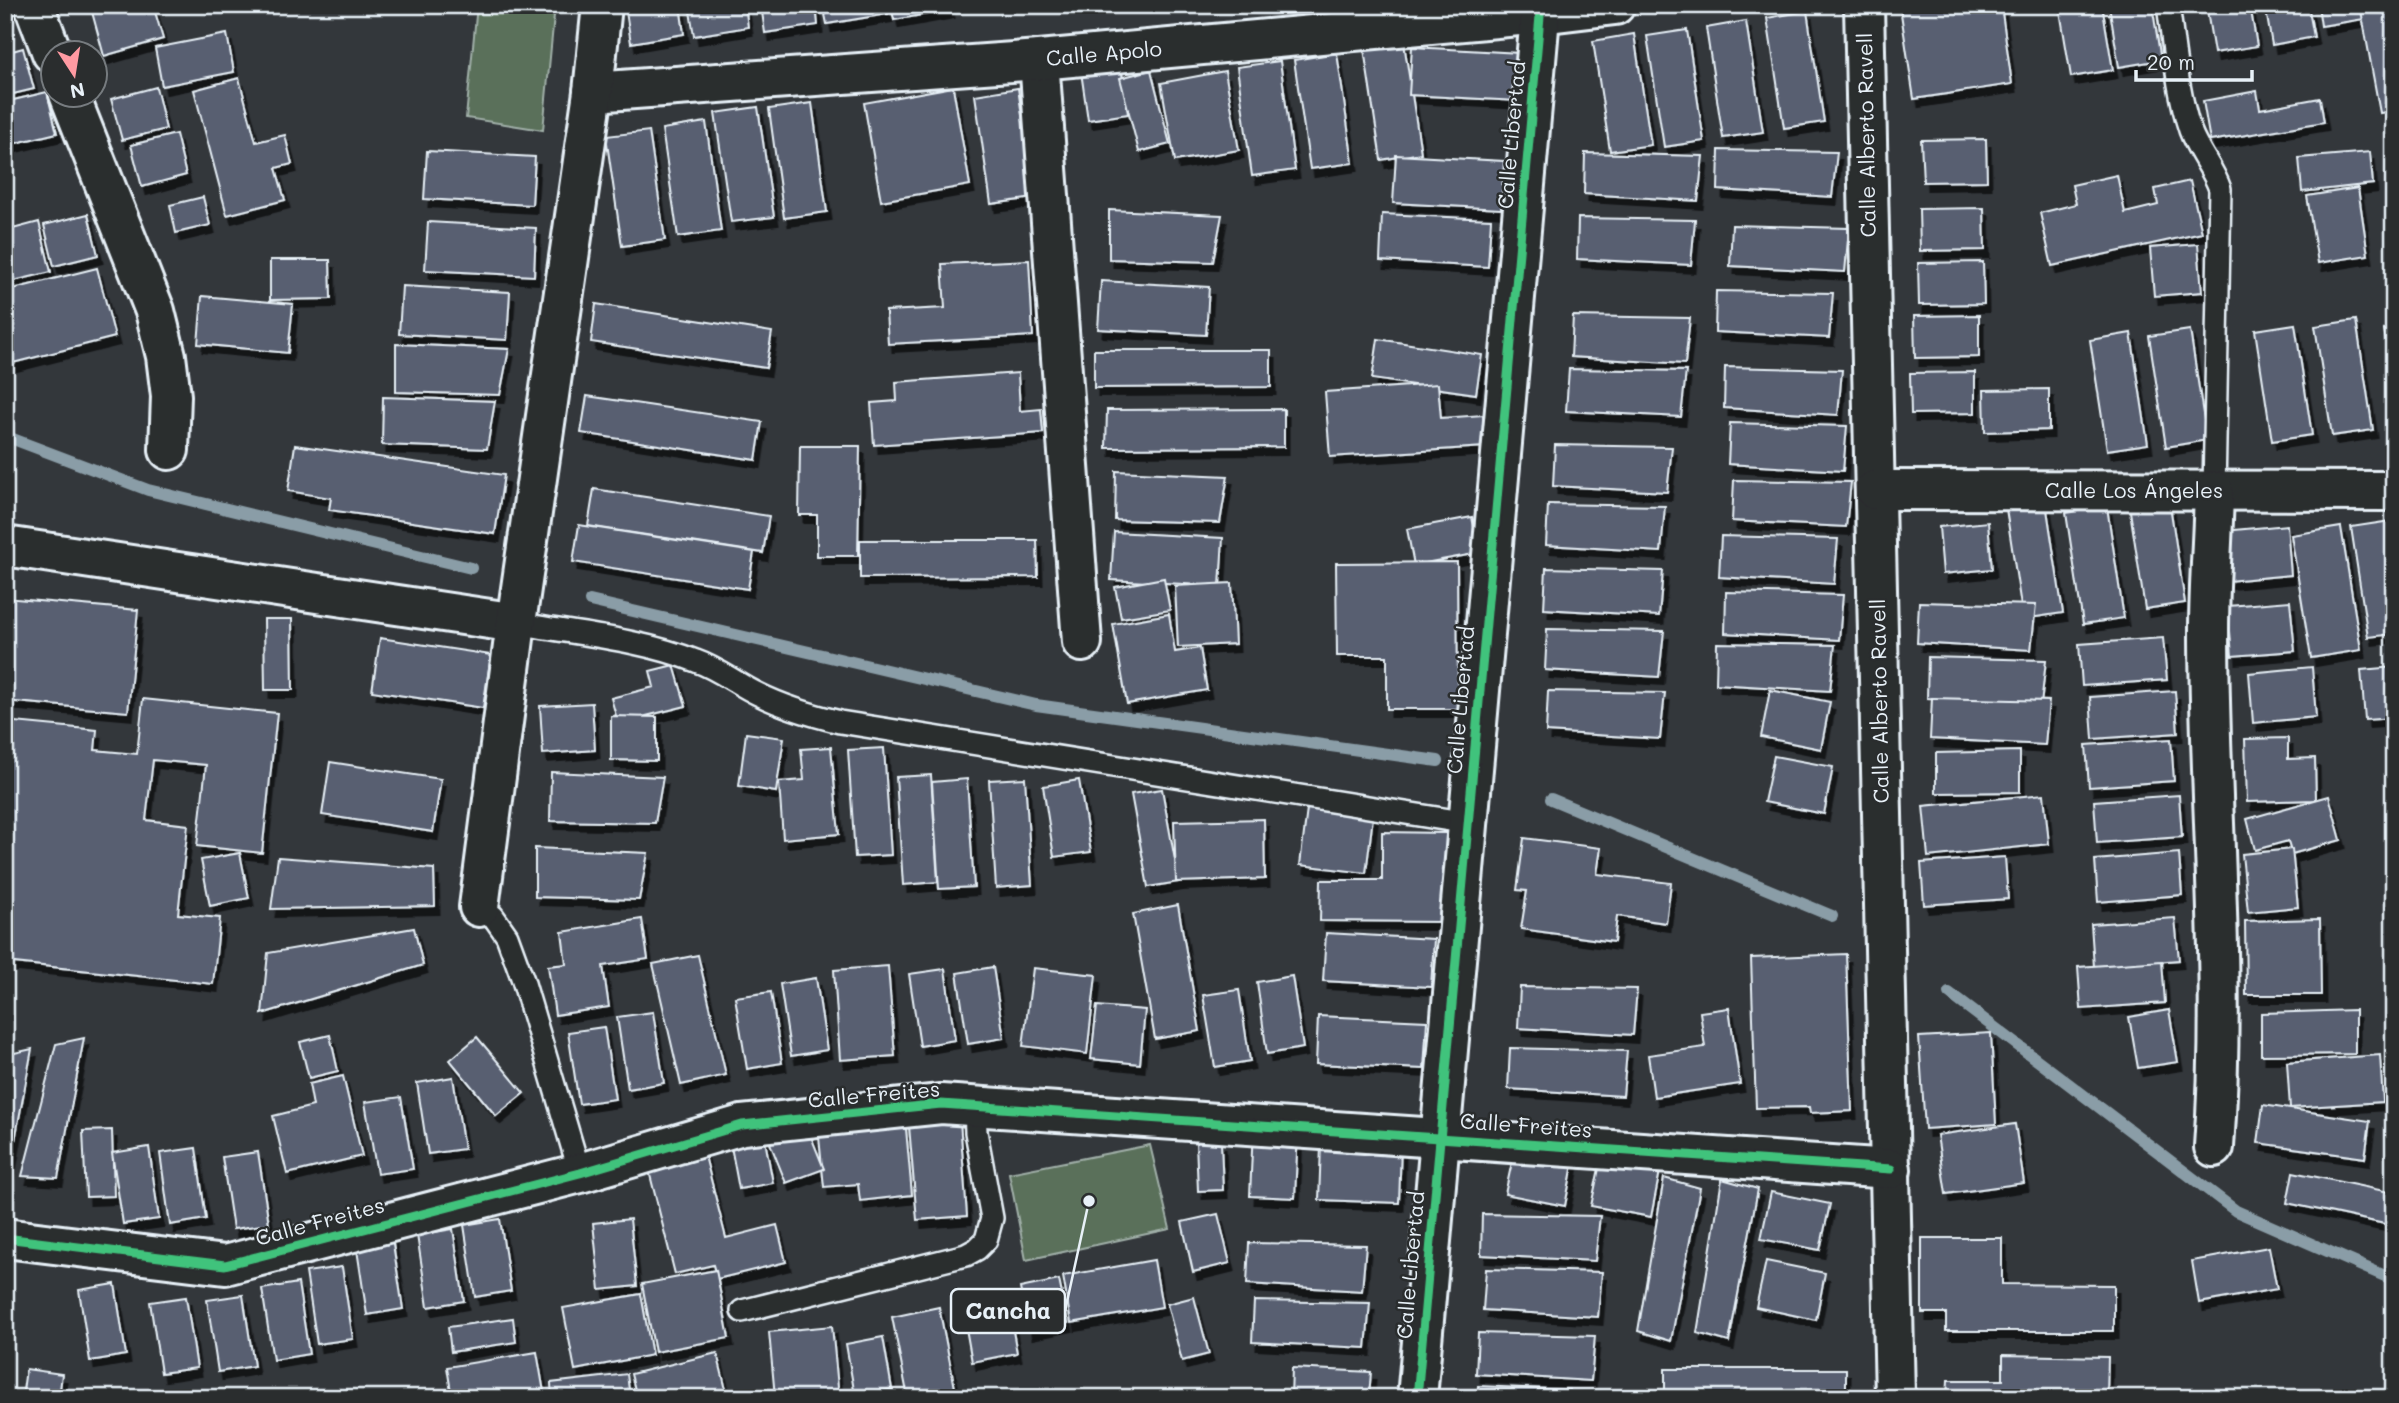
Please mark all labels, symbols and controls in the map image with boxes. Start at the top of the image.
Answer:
street label: Calle Alberto Ravell [1850,32,1881,238]
street label: Calle Apolo [1045,34,1163,71]
north arrow [38,38,108,108]
scale bar [2136,38,2252,82]
text: 20 m [2147,48,2195,75]
street label: Calle Libertad [1491,60,1530,210]
text: N [68,77,87,105]
street label: Calle Los Ángeles [2045,476,2223,503]
street label: Calle Alberto Ravell [1863,598,1894,804]
street label: Calle Libertad [1440,625,1479,775]
street label: Calle Freites [807,1074,941,1113]
street label: Calle Freites [1459,1106,1593,1143]
street label: Calle Freites [252,1190,387,1251]
street label: Calle Libertad [1390,1190,1429,1340]
callout: Cancha [951,1289,1065,1333]
text: Cancha [965,1295,1051,1325]

